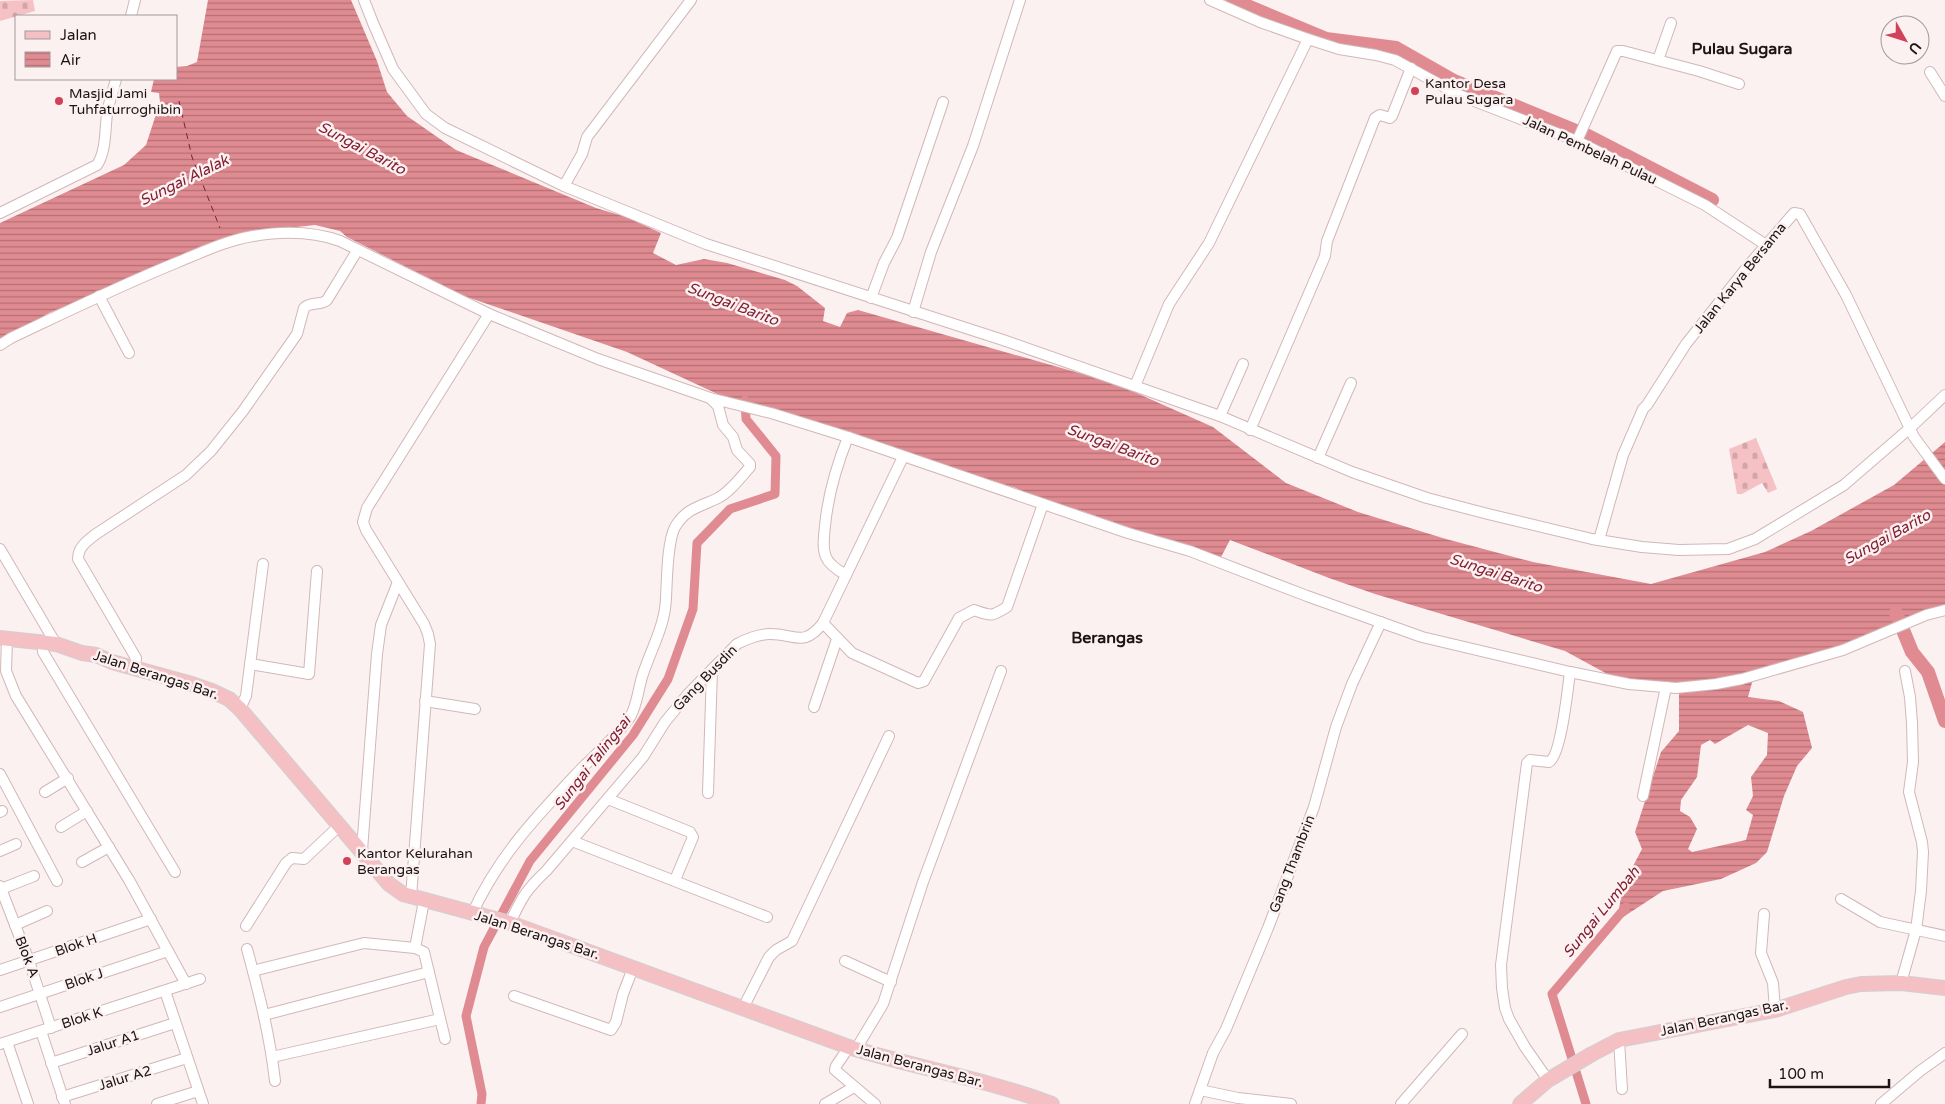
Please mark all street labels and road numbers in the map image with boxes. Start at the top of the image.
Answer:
street label: Jalan Pembelah Pulau [1520,111,1660,189]
street label: Jalan Karya Bersama [1690,219,1790,337]
street label: Gang Busdin [669,641,741,715]
street label: Jalan Berangas Bar. [91,647,221,703]
street label: Gang Thambrin [1266,813,1318,915]
street label: Jalan Berangas Bar. [472,907,602,963]
street label: Blok H [53,930,99,960]
street label: Blok A [11,934,43,980]
street label: Blok J [63,965,105,993]
street label: Jalan Berangas Bar. [1658,996,1790,1040]
street label: Blok K [59,1003,105,1033]
street label: Jalur A1 [84,1026,142,1060]
street label: Jalan Berangas Bar. [855,1041,985,1091]
street label: Jalur A2 [96,1062,154,1094]

